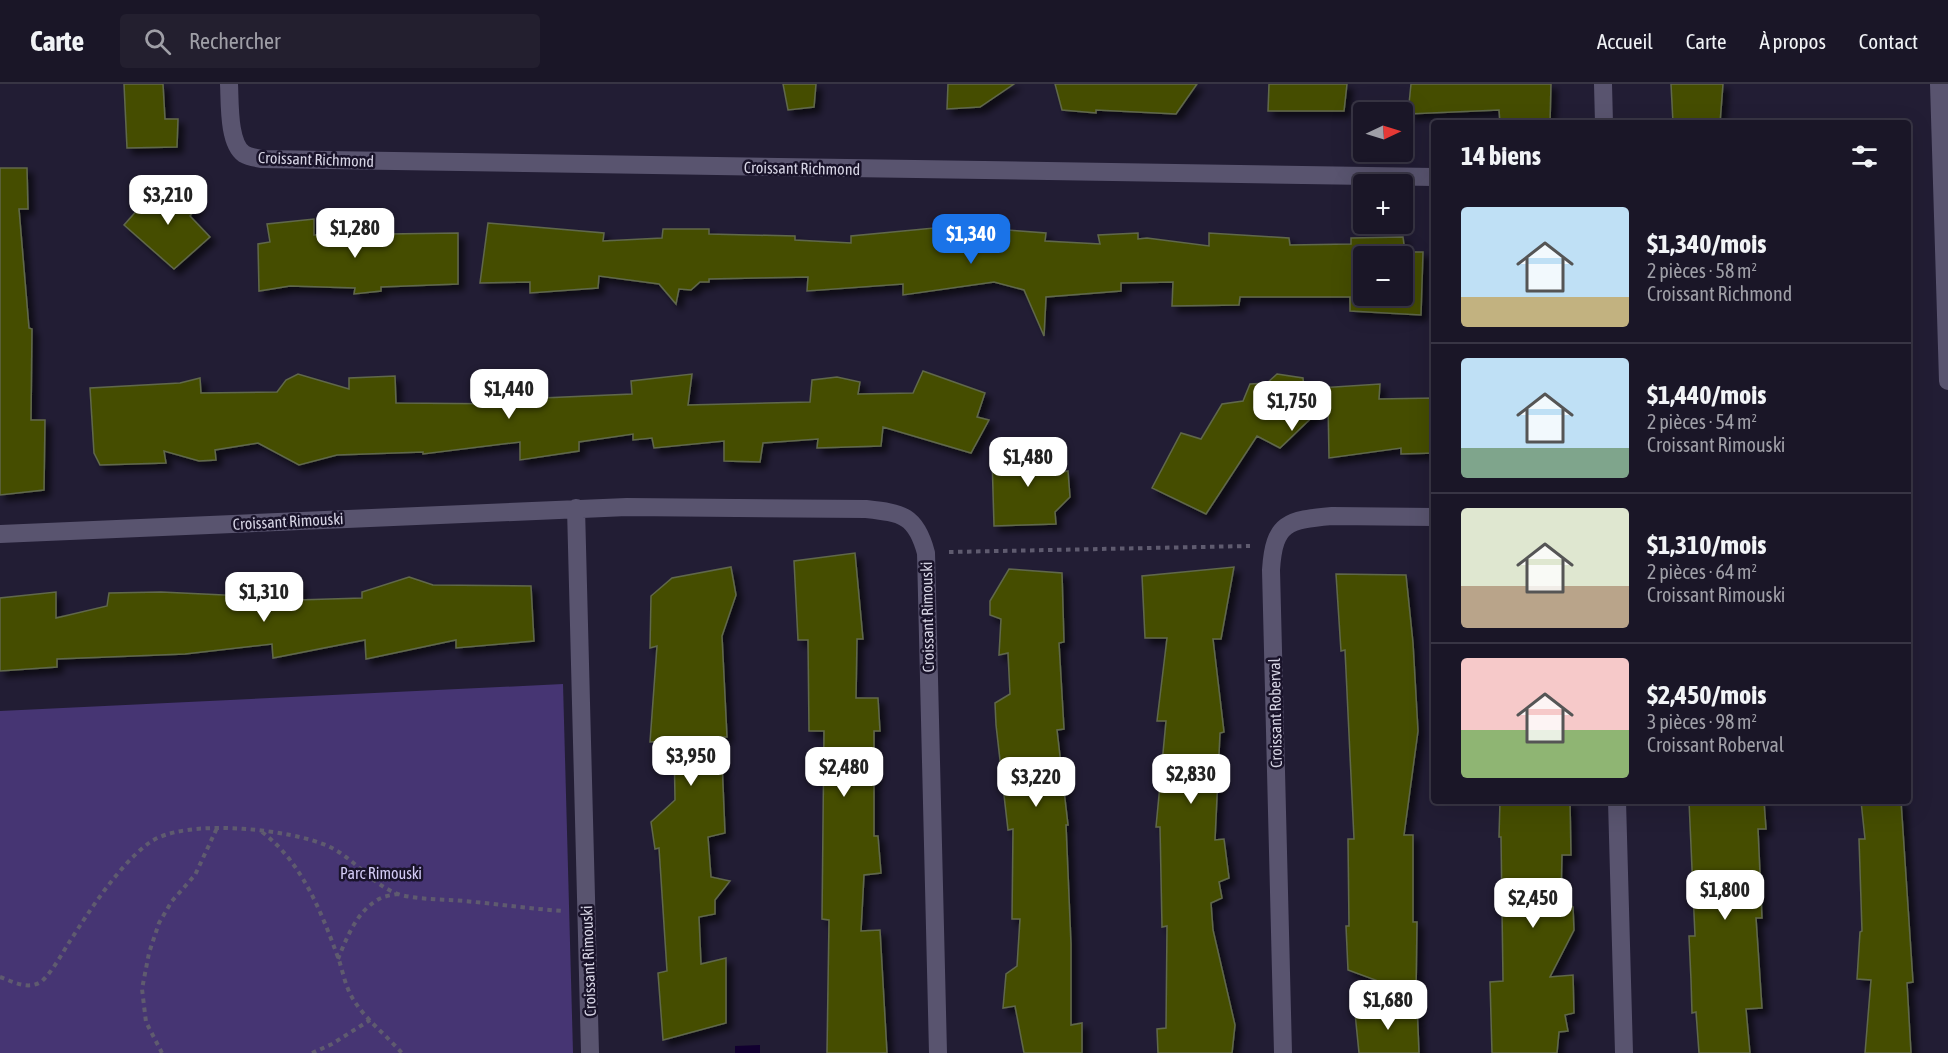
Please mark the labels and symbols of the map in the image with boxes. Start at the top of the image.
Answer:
north arrow [1353,102,1413,162]
street label: Croissant Richmond [258,148,374,170]
street label: Croissant Richmond [744,158,860,178]
pin: $3,210 [119,175,217,226]
pin: $1,280 [306,208,404,259]
pin: $1,340 [922,214,1020,265]
pin: $1,440 [460,369,558,420]
pin: $1,750 [1243,381,1341,432]
pin: $1,480 [979,437,1077,488]
street label: Croissant Rimouski [232,509,344,533]
street label: Croissant Rimouski [917,561,937,673]
pin: $1,310 [215,572,313,623]
street label: Croissant Roberval [1265,657,1285,768]
pin: $3,950 [642,736,740,787]
pin: $2,480 [795,747,893,798]
pin: $2,830 [1142,754,1240,805]
pin: $3,220 [987,757,1085,808]
park label: Parc Rimouski [340,864,422,882]
pin: $1,800 [1676,870,1774,921]
pin: $2,450 [1484,878,1582,929]
street label: Croissant Rimouski [577,905,599,1017]
pin: $1,680 [1339,980,1437,1031]

